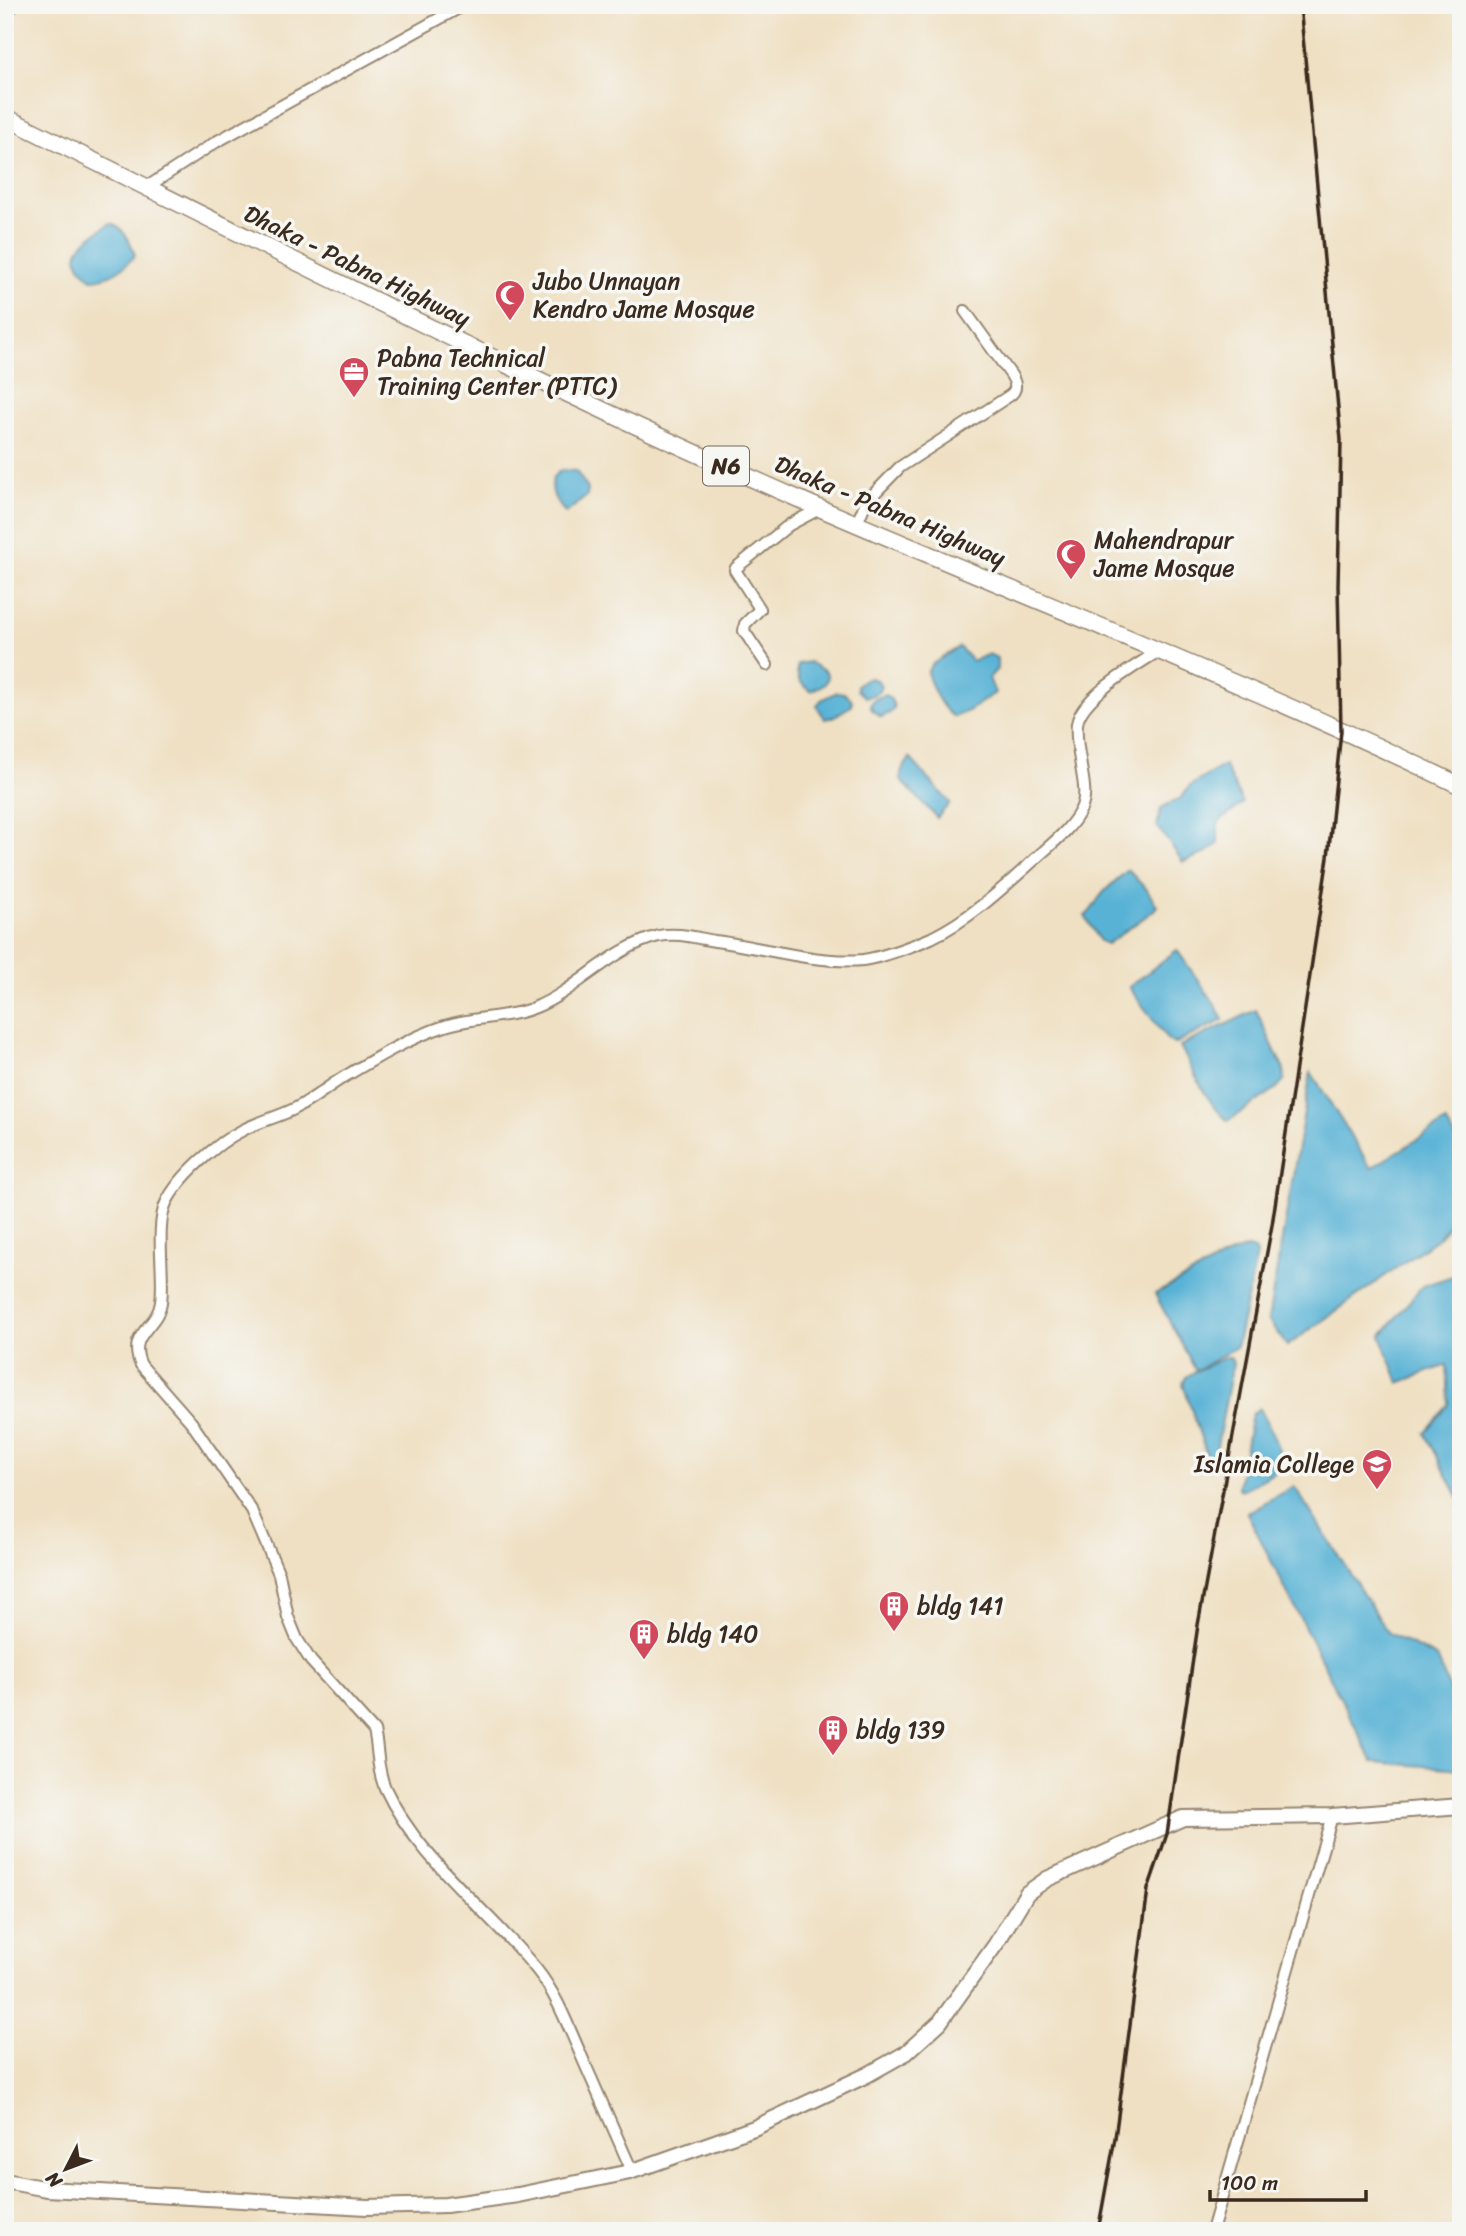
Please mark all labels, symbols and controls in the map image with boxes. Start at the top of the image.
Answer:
street label: Dhaka - Pabna Highway [237,193,478,339]
place label: Jubo Unnayan Kendro Jame Mosque [532,260,755,330]
mosque icon: Jubo Unnayan Kendro Jame Mosque [493,278,527,322]
place label: Pabna Technical Training Center (PTTC) [377,337,617,407]
office icon: Pabna Technical Training Center (PTTC) [337,355,371,399]
street label: Dhaka - Pabna Highway [768,443,1013,579]
road number: N6 [703,446,749,486]
place label: Mahendrapur Jame Mosque [1093,519,1235,589]
mosque icon: Mahendrapur Jame Mosque [1054,537,1088,581]
place label: Islamia College [1193,1443,1354,1485]
school or university icon: Islamia College [1360,1447,1394,1491]
place label: bldg 141 [917,1585,1004,1627]
building icon: bldg 141 [877,1589,911,1633]
place label: bldg 140 [667,1613,759,1655]
building icon: bldg 140 [627,1617,661,1661]
place label: bldg 139 [856,1709,945,1751]
building icon: bldg 139 [816,1713,850,1757]
north arrow [32,2134,102,2204]
scale bar [1210,2159,1366,2203]
text: N [37,2163,71,2197]
text: 100 m [1221,2164,1278,2202]

